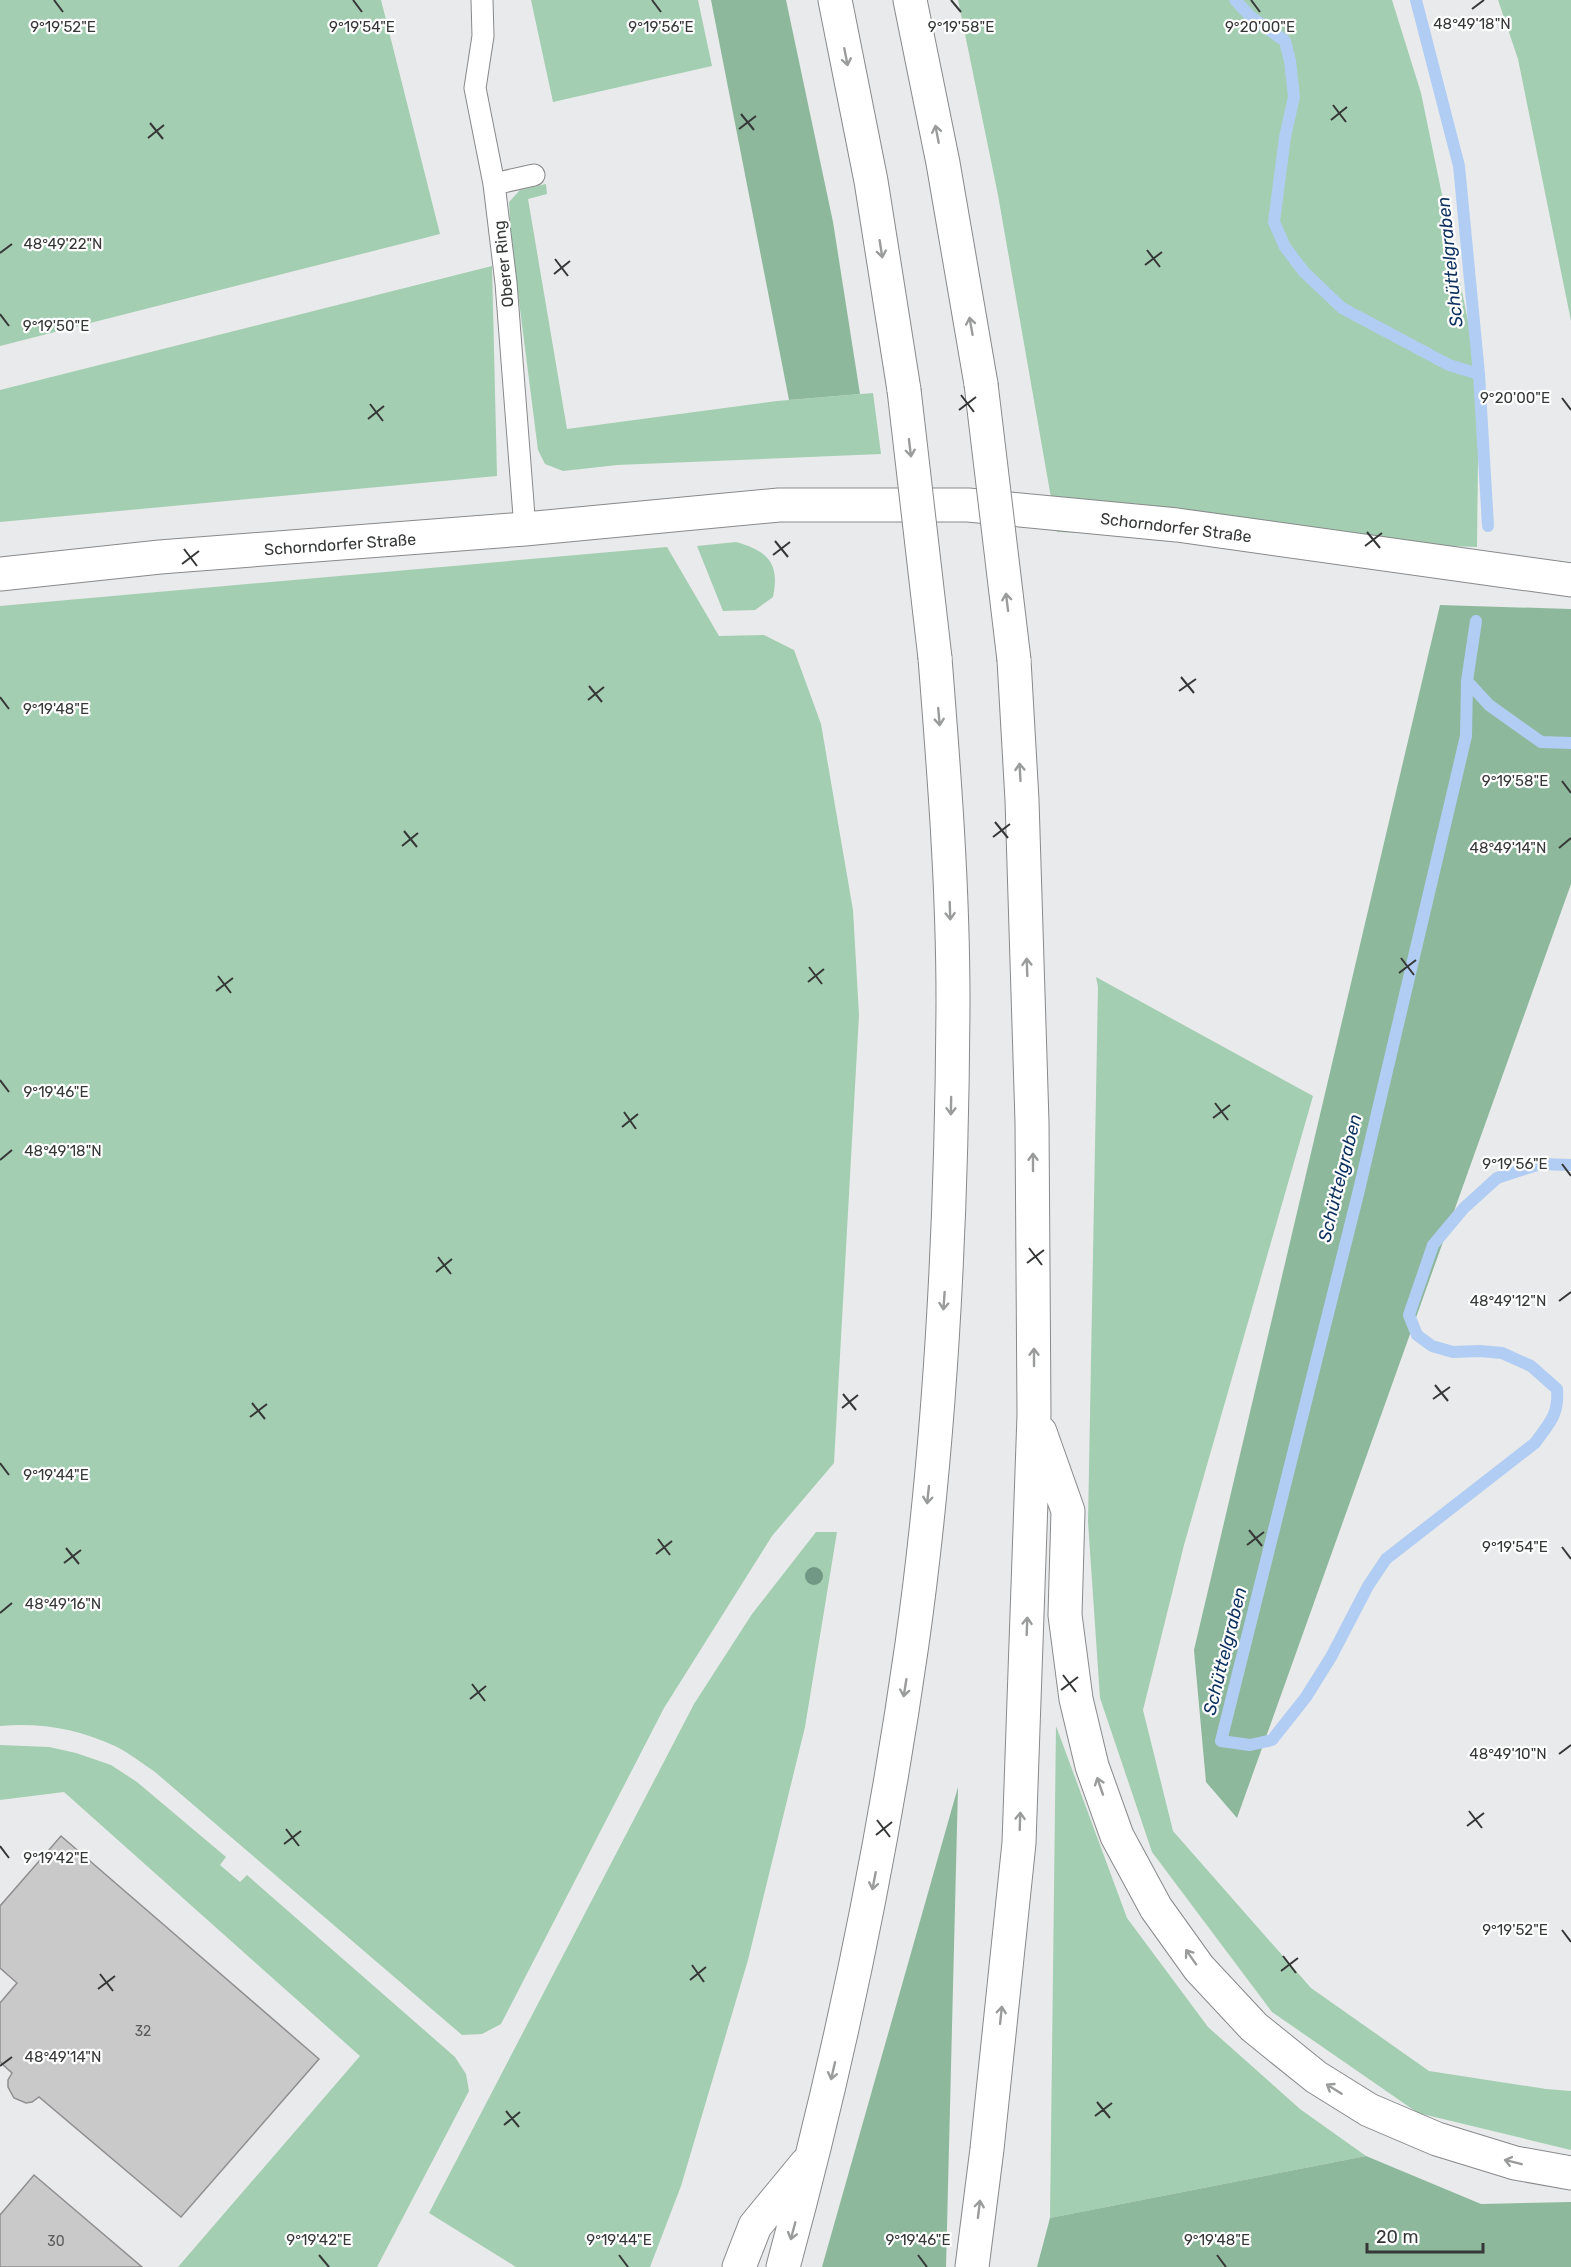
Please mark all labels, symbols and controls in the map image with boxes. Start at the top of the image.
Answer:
text: 48°49'18"N [1433,15,1511,33]
text: 9°19'52"E [30,18,96,36]
text: 9°19'54"E [329,18,395,36]
text: 9°19'56"E [628,18,694,36]
text: 9°19'58"E [928,18,994,36]
text: 9°20'00"E [1225,18,1295,36]
one-way arrow [841,47,852,67]
one-way arrow [931,125,942,144]
water label: Schüttelgraben [1432,196,1468,328]
street label: Oberer Ring [489,219,518,308]
text: 48°49'22"N [23,235,103,253]
one-way arrow [876,239,887,259]
text: 9°19'50"E [23,317,89,335]
one-way arrow [966,317,977,336]
text: 9°20'00"E [1480,389,1550,407]
one-way arrow [905,437,916,457]
street label: Schorndorfer Straße [1099,509,1253,546]
street label: Schorndorfer Straße [263,530,417,559]
one-way arrow [1001,593,1012,612]
text: 9°19'48"E [23,700,89,718]
one-way arrow [934,706,945,726]
one-way arrow [1015,762,1026,782]
text: 9°19'58"E [1482,772,1548,790]
text: 48°49'14"N [1470,839,1546,857]
one-way arrow [944,901,956,921]
one-way arrow [1022,957,1033,977]
text: 9°19'46"E [23,1083,89,1101]
one-way arrow [945,1096,956,1116]
water label: Schüttelgraben [1313,1112,1367,1244]
text: 48°49'18"N [24,1142,102,1160]
one-way arrow [1027,1152,1039,1172]
text: 9°19'56"E [1482,1155,1548,1173]
one-way arrow [938,1290,949,1310]
text: 48°49'12"N [1470,1292,1546,1310]
one-way arrow [1028,1347,1040,1367]
text: 9°19'44"E [23,1466,89,1484]
one-way arrow [922,1484,933,1504]
text: 9°19'54"E [1482,1538,1548,1556]
water label: Schüttelgraben [1198,1585,1252,1717]
text: 48°49'16"N [25,1595,101,1613]
one-way arrow [1022,1617,1033,1637]
one-way arrow [899,1678,910,1697]
text: 48°49'10"N [1469,1745,1547,1763]
one-way arrow [1093,1778,1104,1796]
one-way arrow [1015,1812,1026,1832]
text: 9°19'42"E [23,1849,89,1867]
one-way arrow [867,1871,879,1890]
text: 9°19'52"E [1482,1921,1548,1939]
one-way arrow [1185,1950,1197,1966]
one-way arrow [996,2006,1007,2026]
house number: 32 [135,2023,151,2040]
text: 48°49'14"N [25,2048,101,2066]
one-way arrow [827,2061,838,2081]
one-way arrow [1326,2082,1343,2094]
one-way arrow [1504,2156,1523,2168]
one-way arrow [974,2200,985,2219]
scale bar [1367,2216,1482,2254]
one-way arrow [787,2221,798,2240]
text: 20 m [1376,2226,1418,2248]
text: 9°19'42"E [286,2231,352,2249]
text: 9°19'44"E [586,2231,652,2249]
text: 9°19'46"E [885,2231,951,2249]
text: 9°19'48"E [1184,2231,1250,2249]
house number: 30 [47,2233,65,2250]

